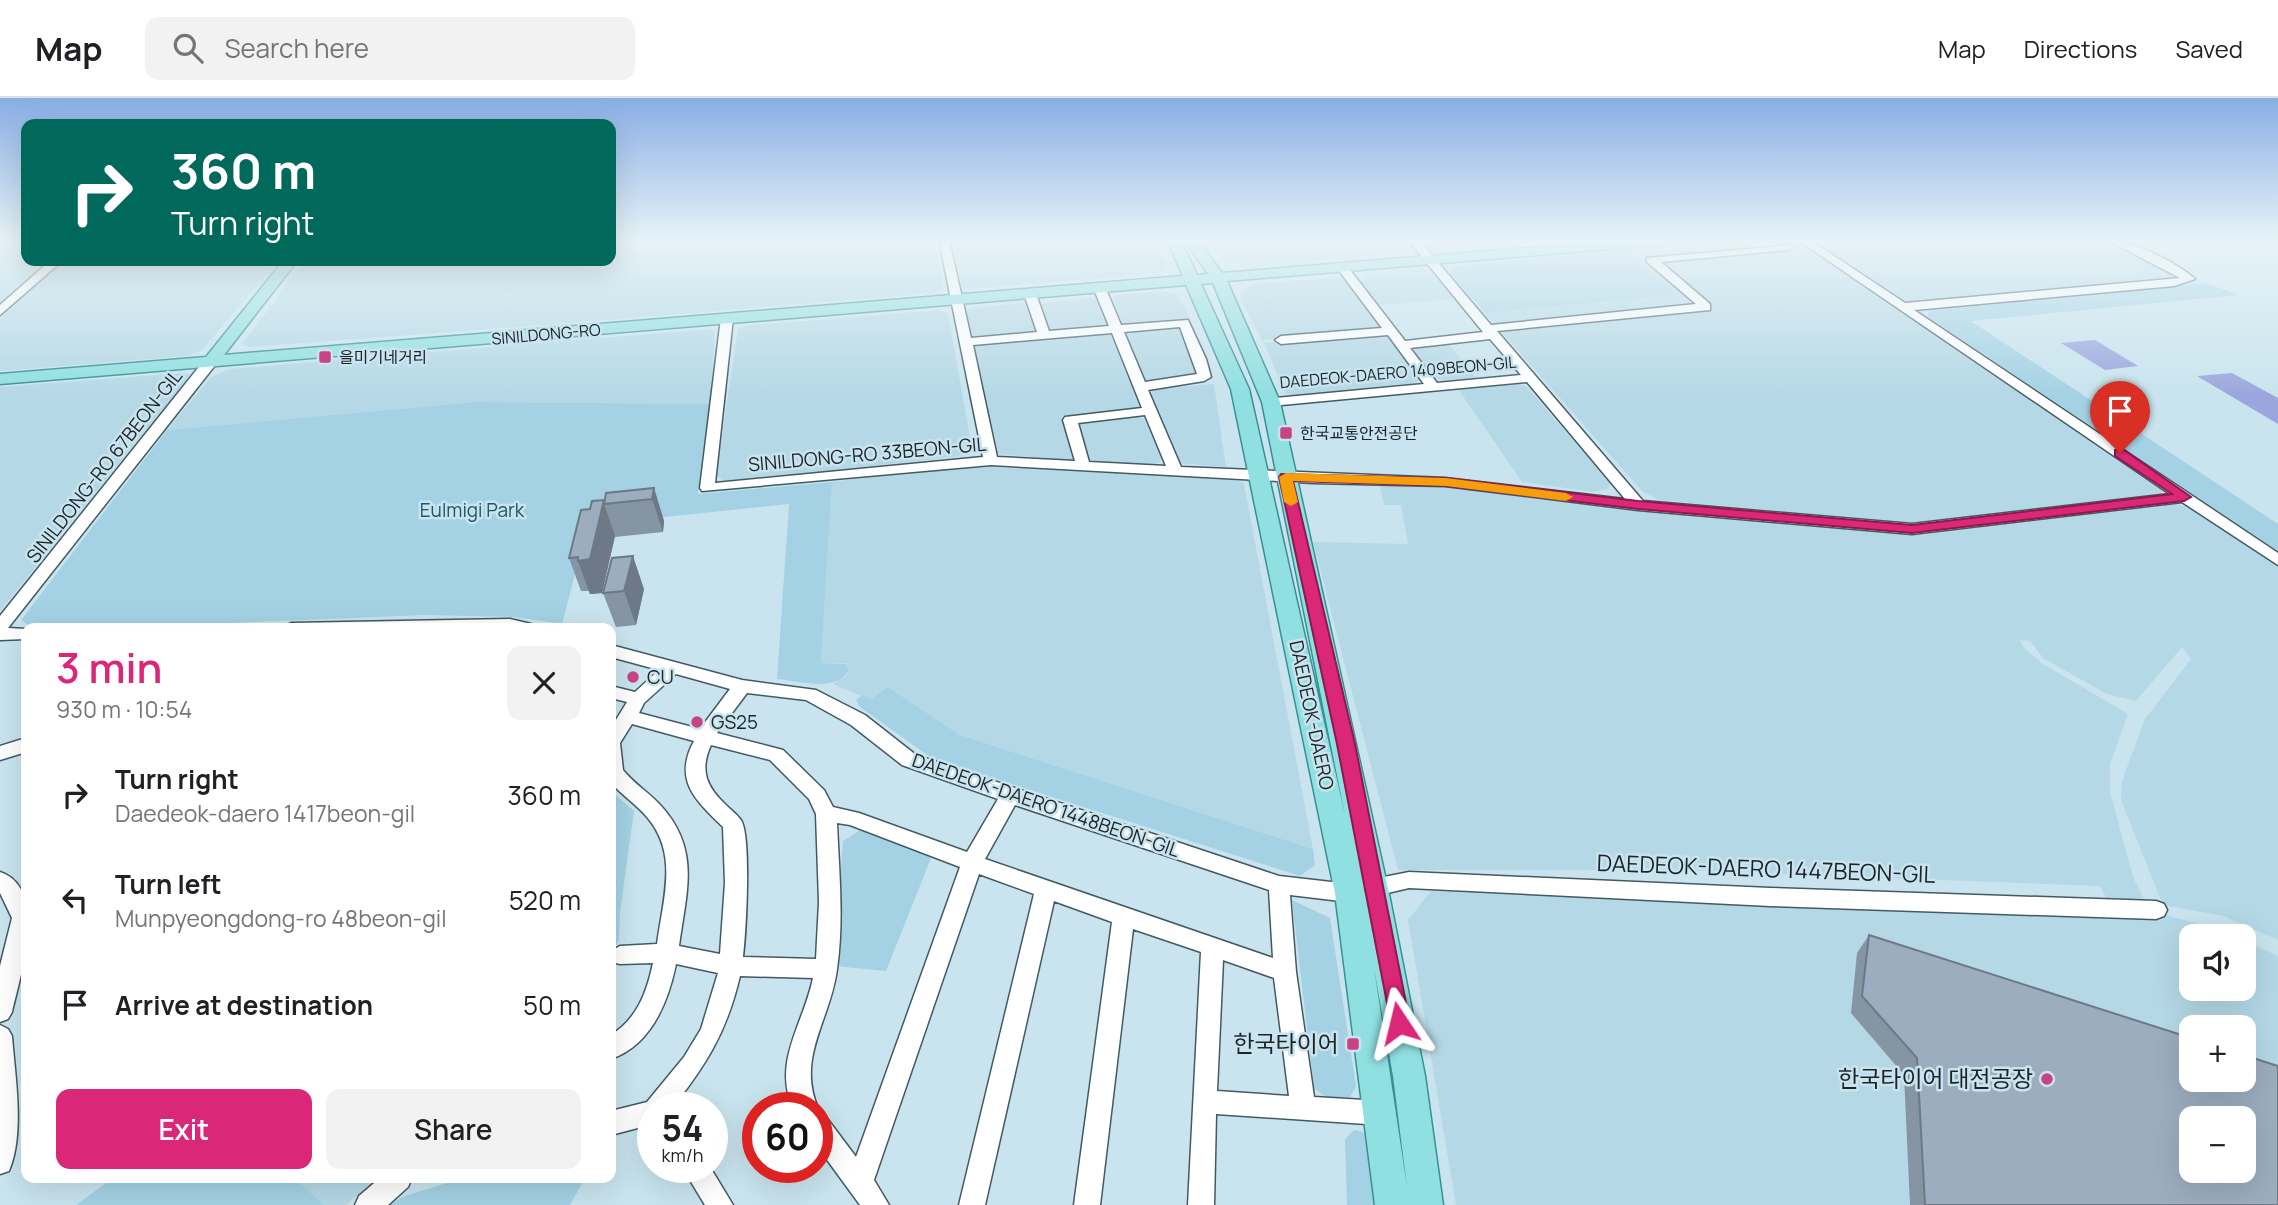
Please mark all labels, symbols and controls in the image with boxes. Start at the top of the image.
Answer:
search box [145,17,635,80]
text: Map [35,26,103,71]
icon: search [169,29,207,67]
text: Search here [225,30,369,66]
text: Map [1938,32,1986,65]
text: Directions [2024,32,2137,65]
text: Saved [2175,32,2243,65]
text: 360 m [171,137,316,204]
icon: right [56,147,147,238]
text: Turn right [171,201,314,245]
street label: SINILDONG-RO [491,318,602,350]
place label: 을미기네거리 [339,346,427,368]
marker: 을미기네거리 [317,349,333,365]
street label: DAEDEOK-DAERO 1409BEON-GIL [1279,351,1517,393]
street label: SINILDONG-RO 67BEON-GIL [20,364,188,568]
pin [2090,381,2150,453]
icon: arrive [2101,392,2139,430]
place label: 한국교통안전공단 [1300,422,1418,444]
marker: 한국교통안전공단 [1278,425,1294,441]
street label: SINILDONG-RO 33BEON-GIL [747,431,987,477]
park label: Eulmigi Park [420,497,525,523]
text: 3 min [56,638,162,696]
street label: DAEDEOK-DAERO [1283,638,1341,792]
button: close [507,646,581,720]
place label: CU [647,664,674,690]
marker: CU [625,669,641,685]
text: 930 m · 10:54 [56,693,192,725]
place label: GS25 [711,709,758,735]
marker: GS25 [689,714,705,730]
street label: DAEDEOK-DAERO 1448BEON-GIL [909,747,1183,863]
text: Turn right [115,761,239,797]
icon: right [56,776,94,814]
text: 360 m [507,777,581,813]
text: Daedeok-daero 1417beon-gil [115,797,415,829]
street label: DAEDEOK-DAERO 1447BEON-GIL [1596,846,1936,890]
text: Turn left [115,866,222,902]
icon: left [56,881,94,919]
text: 520 m [509,882,581,918]
text: Munpyeongdong-ro 48beon-gil [115,902,447,934]
map controls [2179,924,2256,1183]
button: sound [2179,924,2256,1001]
icon: arrive [56,986,94,1024]
position arrow [1362,986,1436,1060]
text: Arrive at destination [115,987,373,1023]
text: 50 m [523,987,581,1023]
button: + [2179,1015,2256,1092]
place label: 한국타이어 [1233,1027,1339,1059]
marker: 한국타이어 [1345,1036,1361,1052]
place label: 한국타이어 대전공장 [1838,1062,2033,1094]
marker: 한국타이어 대전공장 [2039,1071,2055,1087]
button: Exit [56,1089,312,1169]
button: Share [326,1089,581,1169]
speed limit sign: 60 [742,1092,833,1183]
text: 54 [662,1104,703,1152]
button: − [2179,1106,2256,1183]
text: km/h [662,1143,703,1167]

